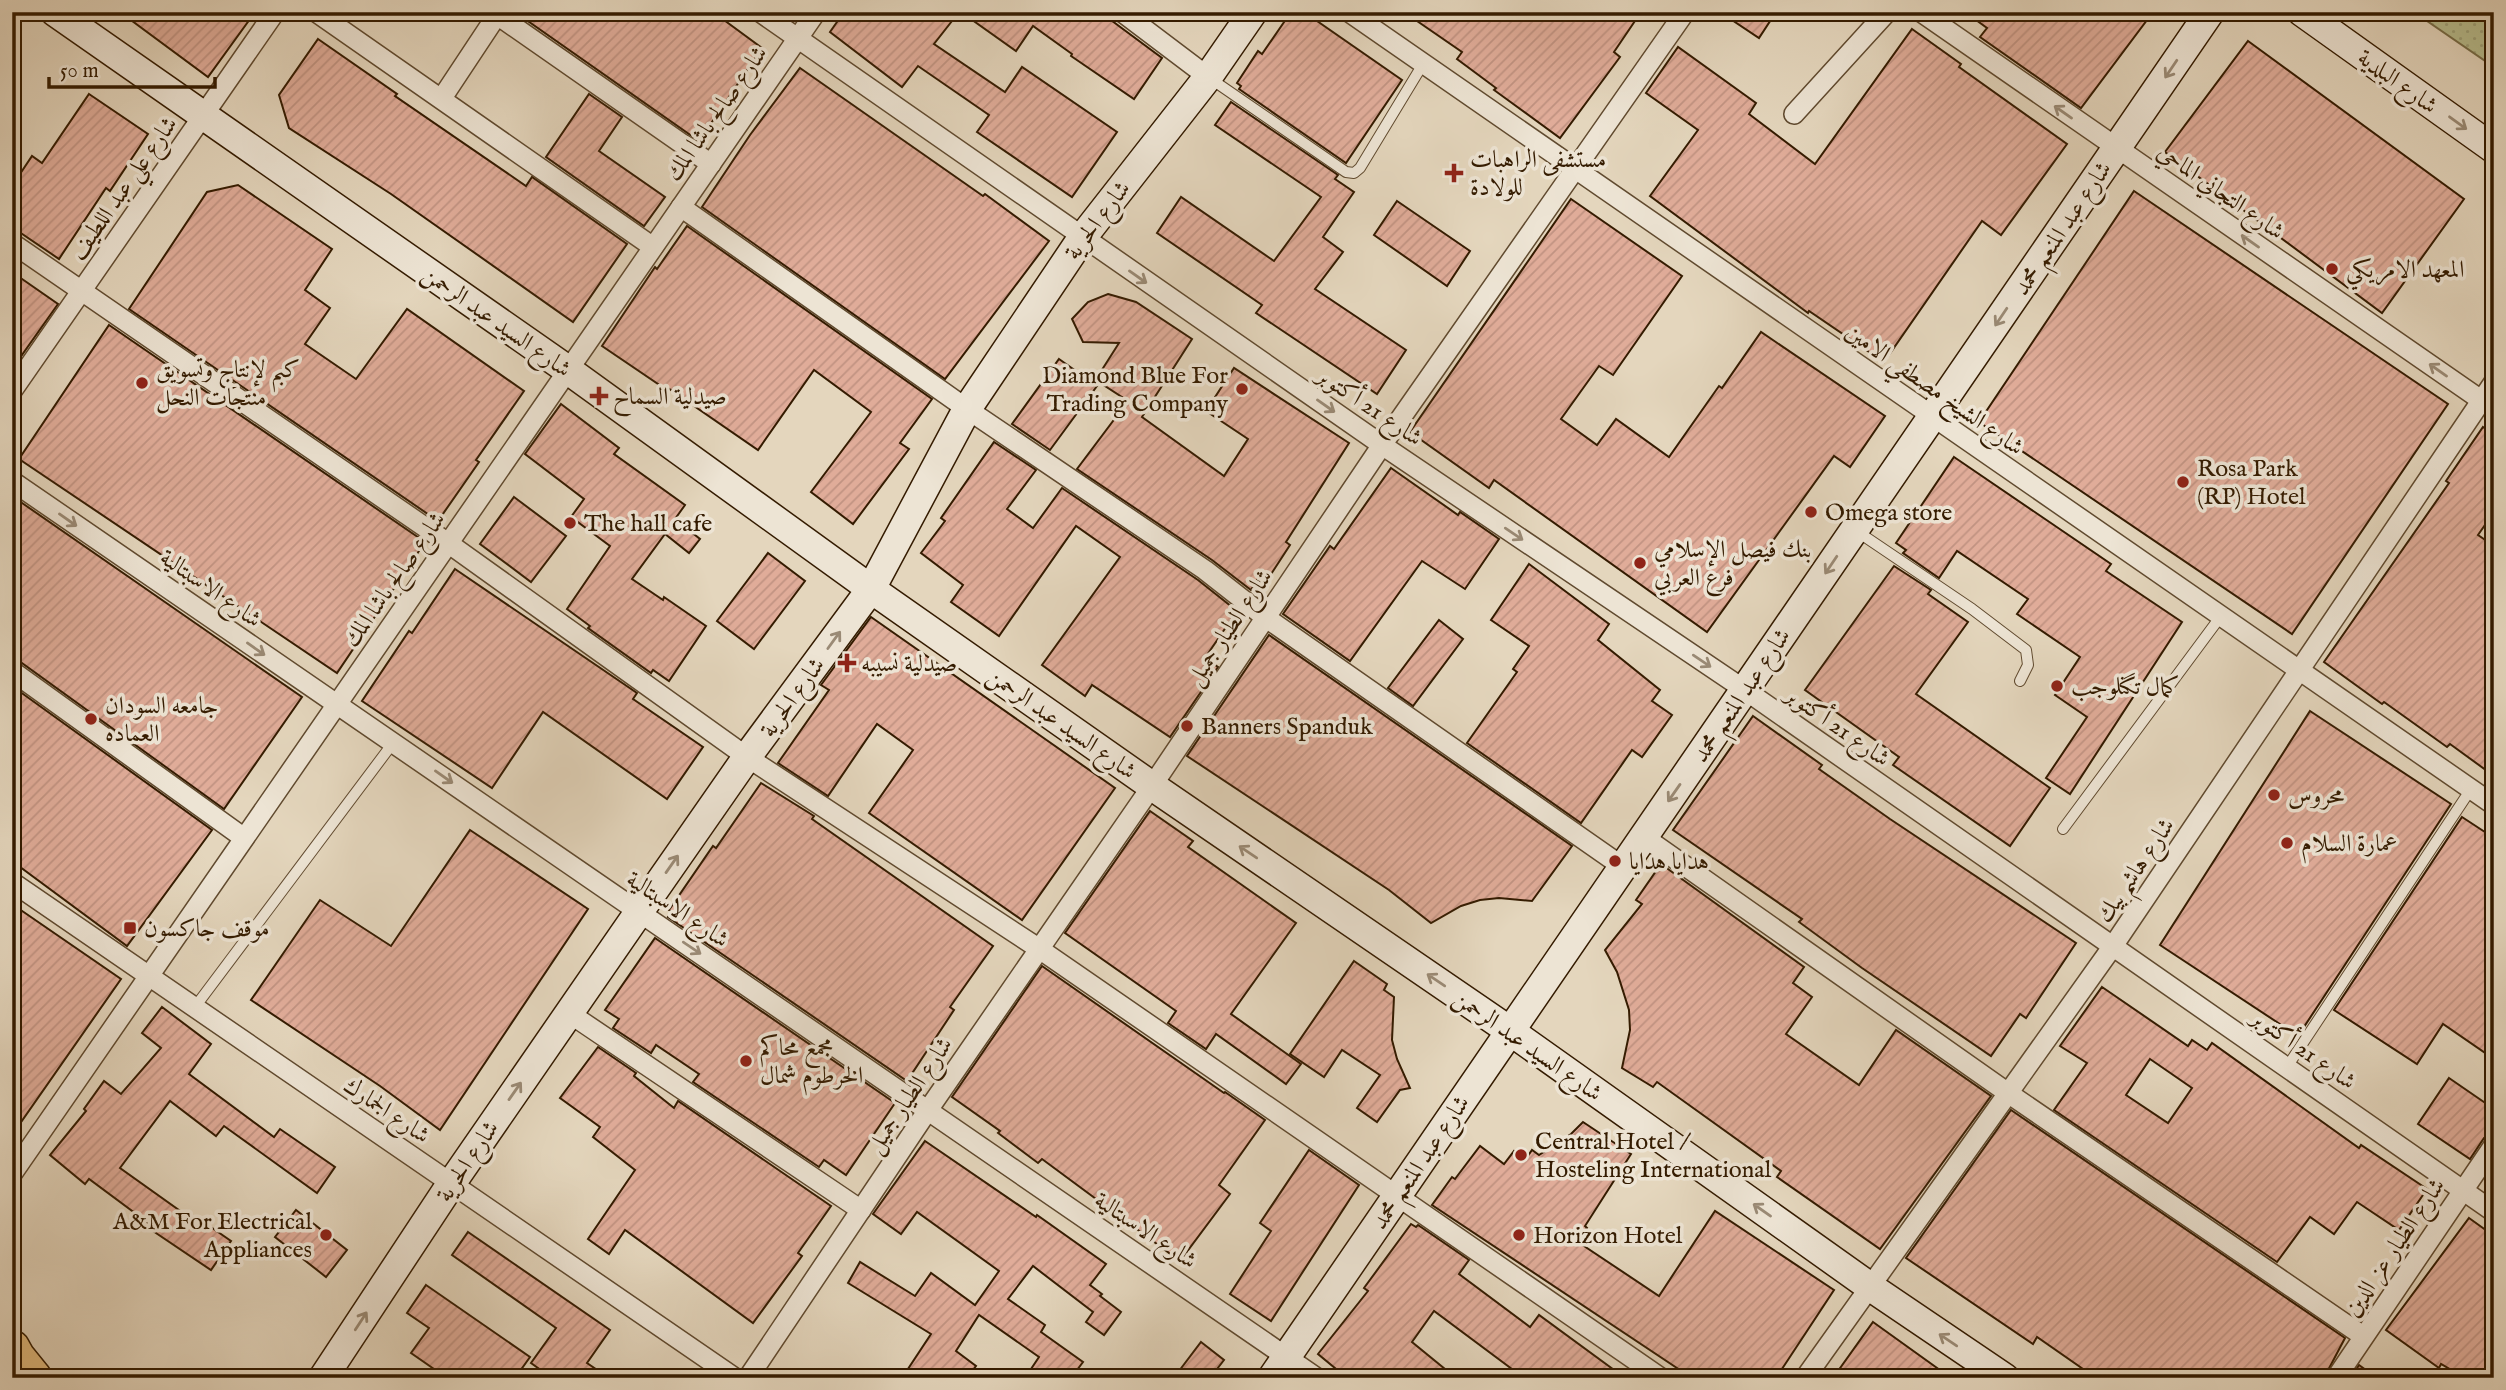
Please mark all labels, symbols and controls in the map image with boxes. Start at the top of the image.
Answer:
street label: شارع صالح باشا المك [659,40,778,190]
street label: شارع البلدية [2349,43,2443,124]
scale bar [49,46,215,90]
text: 50 m [60,58,99,85]
one-way arrow [2164,58,2178,78]
one-way arrow [2054,105,2073,119]
street label: شارع علي عبد اللطيف [63,111,190,270]
one-way arrow [2448,116,2467,130]
street label: شارع التجاني الماحي [2149,137,2290,250]
place label: مستشفى الراهبات للولادة [1470,145,1606,204]
street label: شارع عبد المنعم محمد [2007,156,2124,305]
marker: مستشفى الراهبات للولادة [1444,163,1464,183]
street label: شارع الحرية [1058,175,1141,269]
one-way arrow [2241,234,2260,248]
place label: المعهد الامريكي [2346,255,2464,291]
street label: شارع السيد عبد الرحمن [413,259,577,388]
marker: المعهد الامريكي [2324,261,2340,277]
one-way arrow [1128,269,1147,284]
one-way arrow [1994,307,2008,326]
street label: شارع الشيخ مصطفي الامين [1835,317,2030,468]
place label: كبم لإنتاج وتسويق منتجات النحل [156,355,300,414]
street label: شارع 21 أكتوبر [1306,356,1430,456]
place label: Diamond Blue For Trading Company [1042,361,1228,420]
one-way arrow [2428,363,2448,377]
marker: كبم لإنتاج وتسويق منتجات النحل [134,375,150,391]
marker: Diamond Blue For Trading Company [1234,381,1250,397]
place label: صيدلية السماح [613,382,727,417]
marker: صيدلية السماح [591,388,607,404]
one-way arrow [1315,399,1335,413]
place label: Rosa Park (RP) Hotel [2197,454,2306,513]
marker: Rosa Park (RP) Hotel [2175,474,2191,490]
place label: Omega store [1825,498,1952,529]
marker: Omega store [1803,504,1819,520]
street label: شارع صالح باشا المك [337,506,456,656]
place label: The hall cafe [584,509,712,540]
one-way arrow [58,513,78,527]
marker: The hall cafe [562,515,578,531]
one-way arrow [1503,527,1523,541]
place label: بنك فيصل الإسلامي فرع العربي [1654,535,1811,597]
street label: شارع الاسبتالية [151,543,267,638]
marker: بنك فيصل الإسلامي فرع العربي [1632,555,1648,571]
one-way arrow [1824,555,1838,574]
street label: شارع الطيار جميل [1180,563,1283,694]
street label: شارع عبد المنعم محمد [1686,623,1803,772]
one-way arrow [826,631,841,649]
one-way arrow [246,642,265,656]
place label: صيدلية نسيبه [861,649,957,680]
street label: شارع الحرية [754,652,835,746]
one-way arrow [1692,654,1711,669]
marker: صيدلية نسيبه [839,655,855,671]
street label: شارع السيد عبد الرحمن [978,661,1142,790]
place label: كمال تگنلوجب [2071,672,2179,703]
street label: شارع 21 أكتوبر [1774,676,1897,777]
marker: كمال تگنلوجب [2049,678,2065,694]
place label: جامعه السودان العماده [105,691,219,750]
marker: جامعه السودان العماده [83,711,99,727]
place label: Banners Spanduk [1201,712,1373,743]
marker: Banners Spanduk [1179,718,1195,734]
one-way arrow [433,770,453,784]
place label: محروس [2288,781,2345,812]
one-way arrow [1667,783,1681,802]
marker: محروس [2266,787,2282,803]
street label: شارع هاشم بيك [2090,812,2188,933]
place label: عمارة السلام [2301,829,2398,864]
marker: عمارة السلام [2279,835,2295,851]
one-way arrow [1239,844,1258,859]
place label: هدايا هدايا [1629,847,1709,878]
marker: هدايا هدايا [1607,853,1623,869]
one-way arrow [665,855,679,874]
street label: شارع الاسبتالية [618,865,735,958]
place label: موقف جاكسون [144,914,270,945]
marker: موقف جاكسون [122,920,138,936]
one-way arrow [681,941,701,955]
one-way arrow [1426,973,1446,987]
street label: شارع السيد عبد الرحمن [1444,983,1608,1112]
street label: شارع 21 أكتوبر [2240,999,2363,1100]
street label: شارع الطيار جميل [860,1031,963,1162]
place label: مجمع محاكم الخرطوم شمال [760,1033,863,1096]
marker: مجمع محاكم الخرطوم شمال [738,1053,754,1069]
street label: شارع الجمارك [335,1071,436,1154]
one-way arrow [508,1082,522,1102]
street label: شارع عبد المنعم محمد [1365,1090,1482,1239]
street label: شارع الحرية [430,1115,509,1210]
place label: Central Hotel / Hosteling International [1535,1127,1772,1186]
marker: Central Hotel / Hosteling International [1513,1147,1529,1163]
street label: شارع الطيار عز الدين [2337,1172,2456,1325]
street label: شارع الاسبتالية [1086,1186,1203,1279]
one-way arrow [1753,1203,1772,1217]
place label: A&M For Electrical Appliances [112,1207,312,1266]
place label: Horizon Hotel [1533,1221,1683,1252]
marker: A&M For Electrical Appliances [318,1227,334,1243]
marker: Horizon Hotel [1511,1227,1527,1243]
one-way arrow [353,1312,368,1331]
one-way arrow [1939,1333,1959,1347]

